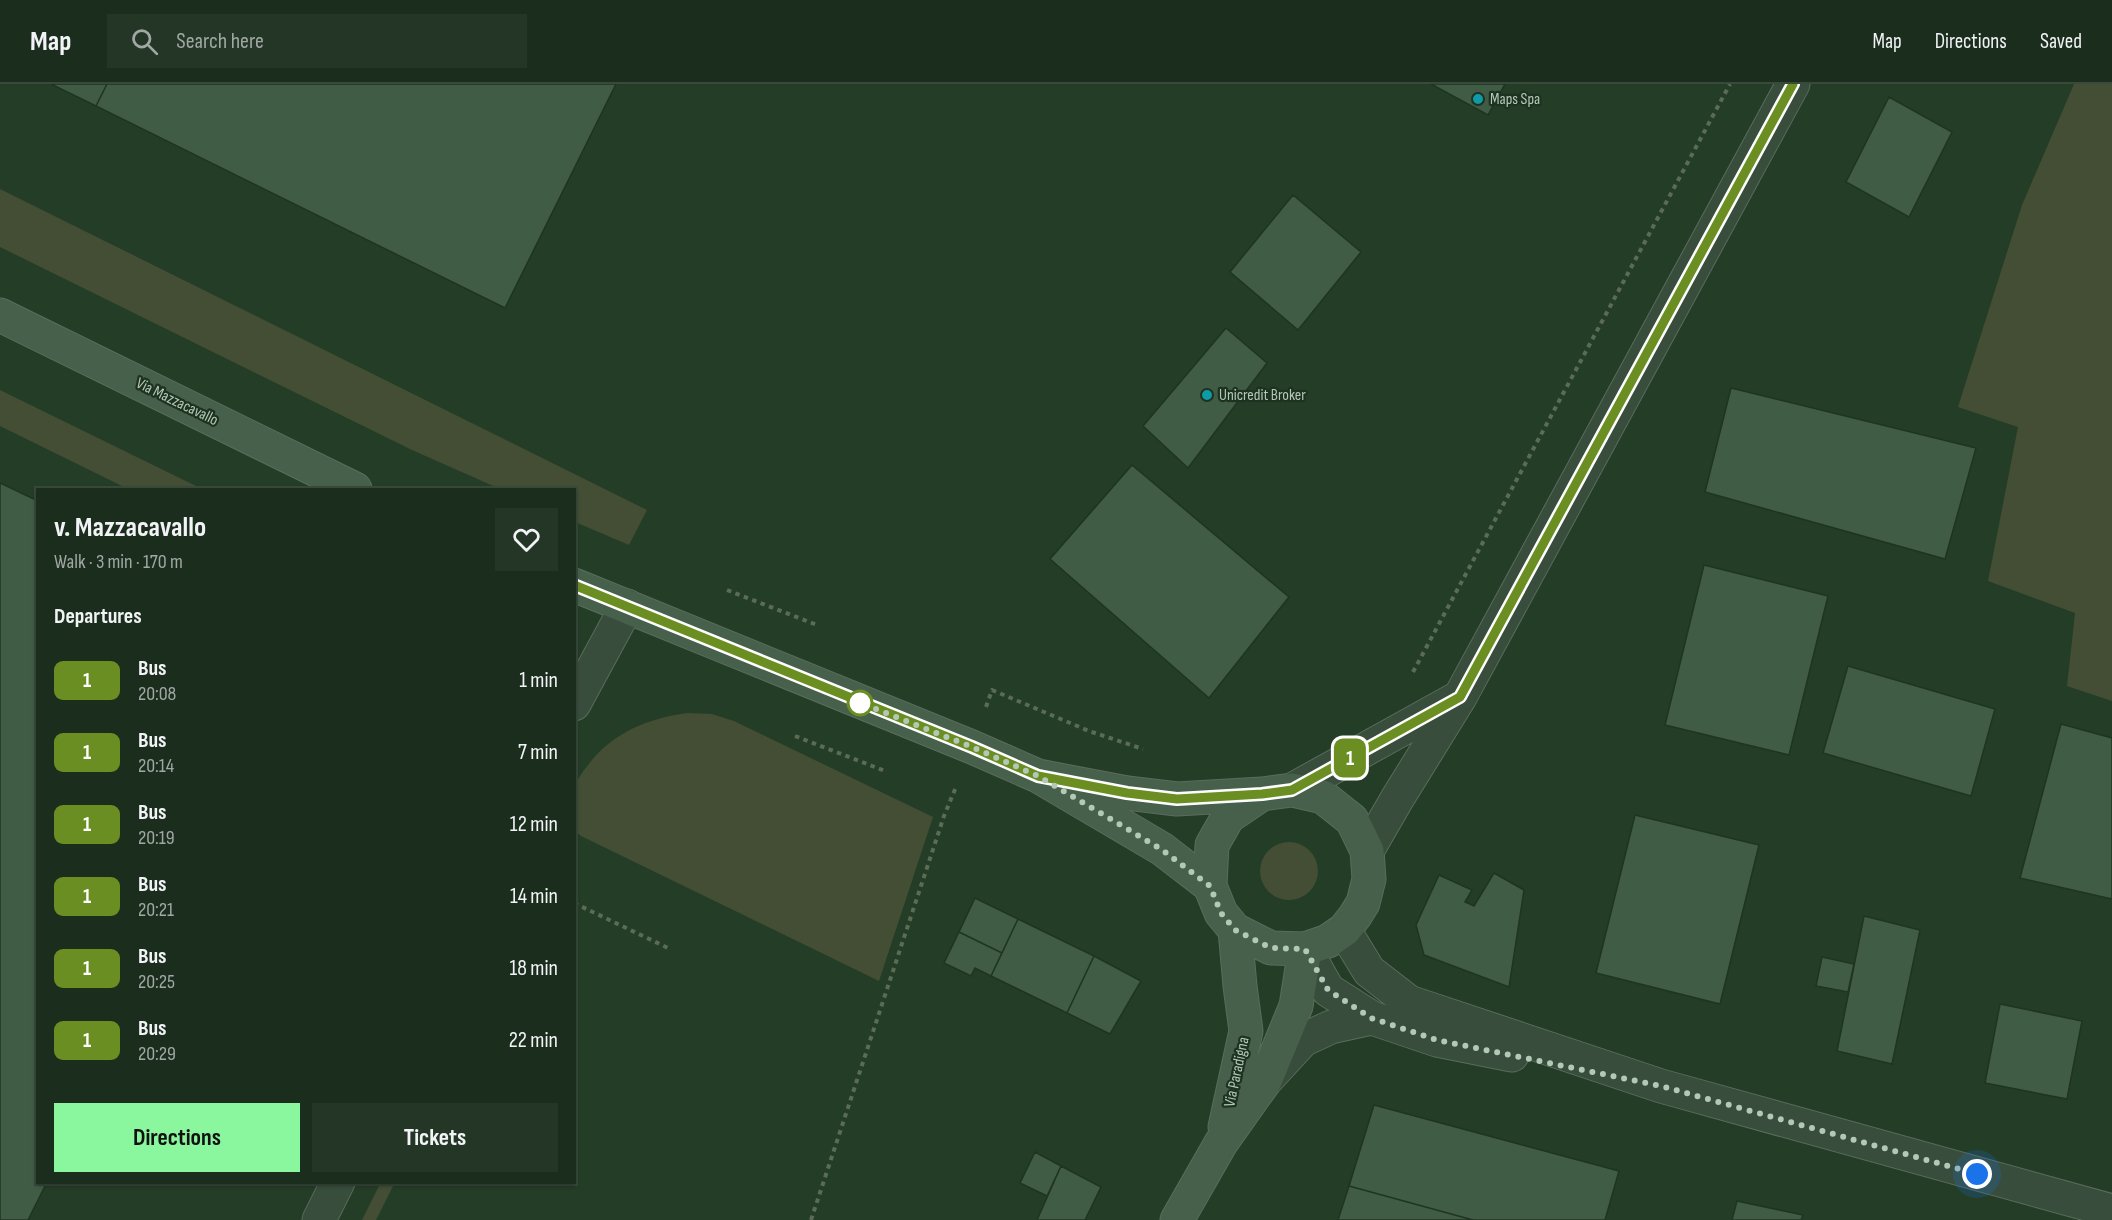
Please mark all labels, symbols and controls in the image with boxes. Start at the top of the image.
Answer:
search box [107,14,527,68]
text: Map [30,25,71,58]
icon: search [128,25,161,58]
text: Search here [176,28,264,55]
text: Map [1872,29,1902,54]
text: Directions [1935,29,2007,54]
text: Saved [2040,29,2082,54]
place label: Maps Spa [1490,90,1540,109]
marker: Maps Spa [1471,92,1485,106]
street label: Via Mazzacavallo [133,374,221,430]
place label: Unicredit Broker [1219,386,1306,405]
marker: Unicredit Broker [1200,388,1214,402]
button: heart [495,508,558,571]
text: v. Mazzacavallo [54,511,206,544]
text: Walk · 3 min · 170 m [54,550,183,574]
text: Departures [54,603,142,630]
text: Bus [138,655,167,682]
text: 1 min [519,667,558,694]
text: 1 [83,668,91,693]
text: 20:08 [138,682,176,706]
unlabelled marker [847,690,873,716]
text: Bus [138,727,167,754]
line badge: 1 [1330,738,1370,778]
text: 7 min [518,739,558,766]
text: 1 [83,740,91,765]
text: 1 [1346,746,1354,771]
text: 20:14 [138,754,174,778]
text: Bus [138,799,167,826]
text: 12 min [510,811,558,838]
text: 1 [83,812,91,837]
text: 20:19 [138,826,175,850]
text: Bus [138,871,167,898]
text: 14 min [510,883,558,910]
text: 1 [83,884,91,909]
text: 20:21 [138,898,174,922]
text: Bus [138,943,167,970]
text: 18 min [510,955,558,982]
text: 1 [83,956,91,981]
text: 20:25 [138,970,175,994]
text: Bus [138,1015,167,1042]
text: 22 min [509,1027,558,1054]
text: 1 [83,1028,91,1053]
street label: Via Paradigna [1220,1035,1254,1109]
text: 20:29 [138,1042,176,1066]
button: Directions [54,1103,300,1172]
button: Tickets [312,1103,558,1172]
your location [1962,1159,1992,1189]

